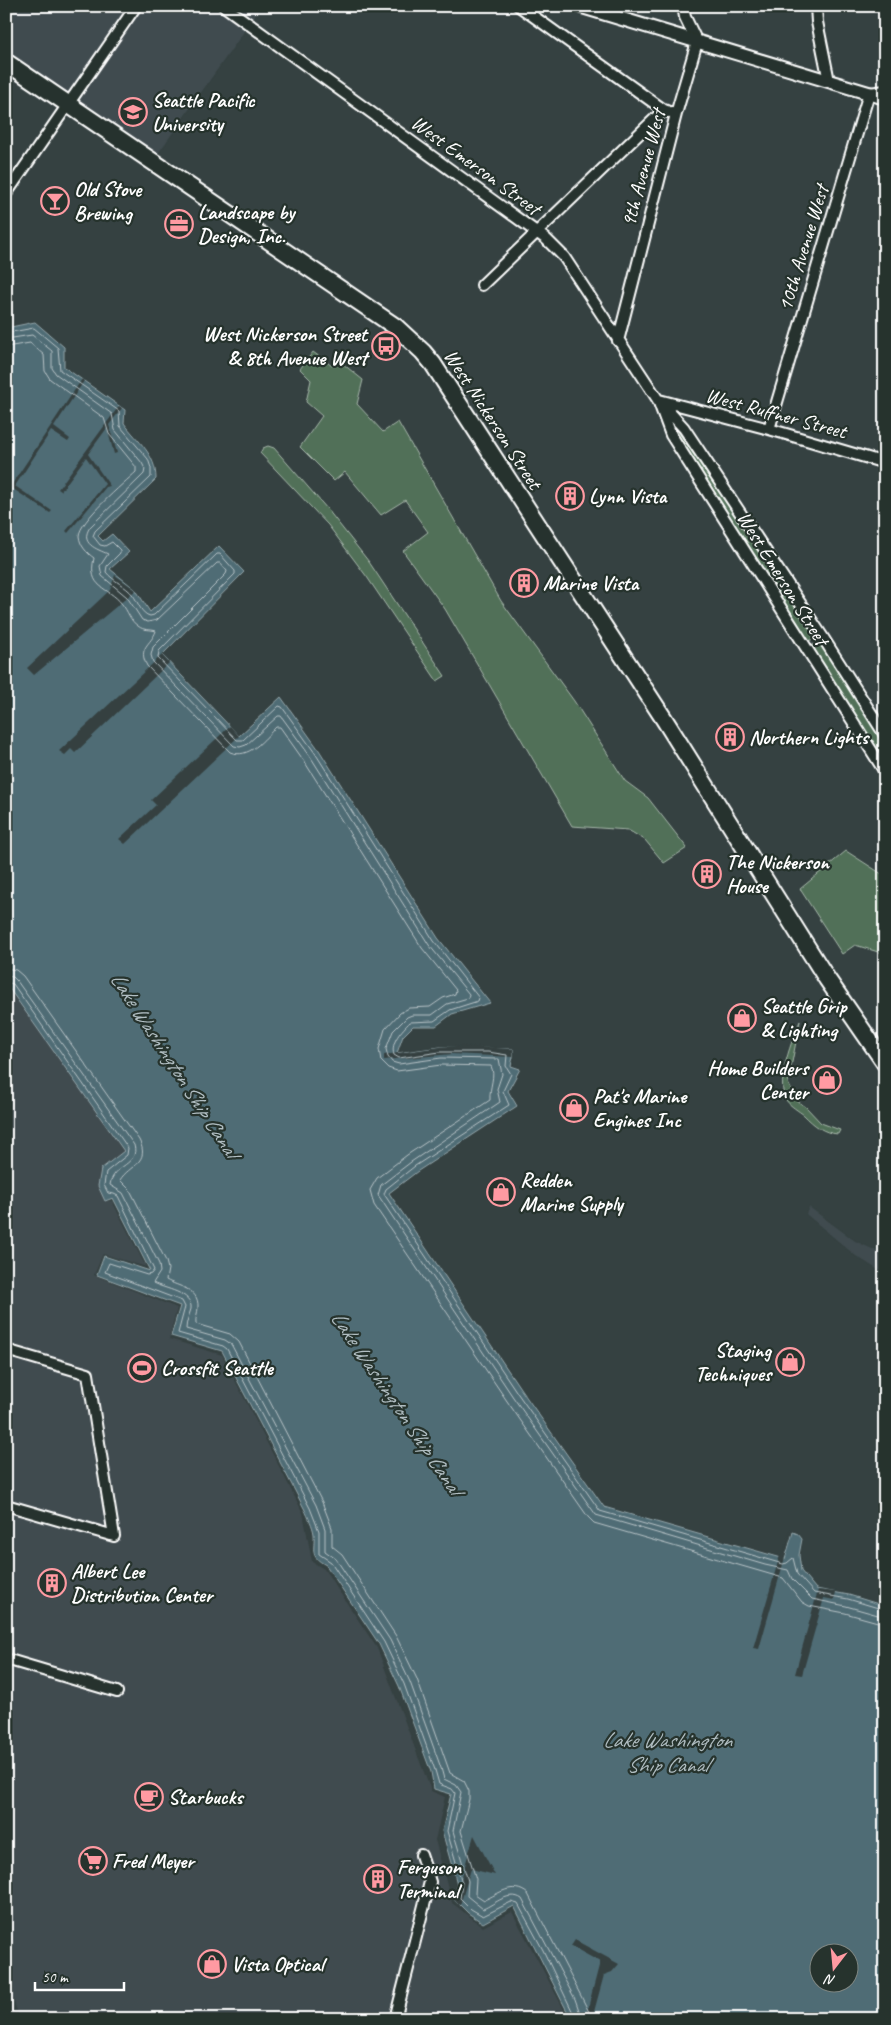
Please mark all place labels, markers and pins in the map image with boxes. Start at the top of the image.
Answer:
place label: Seattle Pacific University [152,87,256,137]
school or university icon: Seattle Pacific University [118,97,148,127]
place label: Old Stove Brewing [74,176,143,226]
bar icon: Old Stove Brewing [40,186,70,216]
place label: Landscape by Design, Inc. [198,199,296,249]
office icon: Landscape by Design, Inc. [164,209,194,239]
place label: West Nickerson Street & 8th Avenue West [203,321,370,371]
bus stop icon: West Nickerson Street & 8th Avenue West [371,331,401,361]
building icon: Lynn Vista [555,481,585,511]
place label: Lynn Vista [589,483,668,509]
building icon: Marine Vista [509,568,539,598]
place label: Marine Vista [543,570,640,596]
building icon: Northern Lights [715,722,745,752]
place label: Northern Lights [749,724,871,750]
place label: The Nickerson House [726,849,830,899]
building icon: The Nickerson House [692,859,722,889]
place label: Seattle Grip & Lighting [761,993,848,1043]
shop icon: Seattle Grip & Lighting [727,1003,757,1033]
place label: Home Builders Center [707,1055,811,1105]
shop icon: Home Builders Center [812,1065,842,1095]
place label: Pat's Marine Engines Inc [593,1083,688,1133]
shop icon: Pat's Marine Engines Inc [559,1093,589,1123]
place label: Redden Marine Supply [520,1167,625,1217]
shop icon: Redden Marine Supply [486,1177,516,1207]
place label: Staging Techniques [695,1337,774,1387]
shop icon: Staging Techniques [775,1347,805,1377]
sports icon: Crossfit Seattle [127,1353,157,1383]
place label: Crossfit Seattle [161,1355,275,1381]
place label: Albert Lee Distribution Center [71,1558,215,1608]
building icon: Albert Lee Distribution Center [37,1568,67,1598]
cafe icon: Starbucks [134,1782,164,1812]
place label: Starbucks [168,1784,245,1810]
supermarket icon: Fred Meyer [78,1846,108,1876]
place label: Fred Meyer [112,1848,196,1874]
place label: Ferguson Terminal [397,1854,463,1904]
building icon: Ferguson Terminal [363,1864,393,1894]
shop icon: Vista Optical [197,1949,227,1979]
place label: Vista Optical [231,1951,328,1977]

